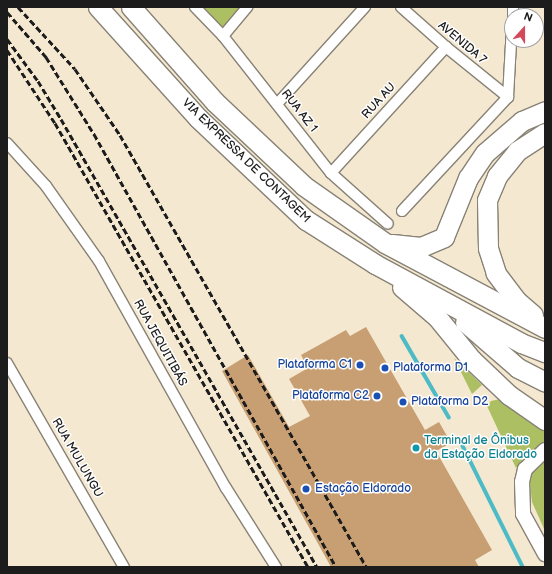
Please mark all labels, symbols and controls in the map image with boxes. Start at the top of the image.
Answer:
north arrow [504,8,544,48]
text: N [522,10,534,25]
street label: AVENIDA 7 [435,18,489,68]
street label: RUA AU [359,80,399,122]
street label: RUA AZ 1 [278,87,320,135]
street label: VIA EXPRESSA DE CONTAGEM [179,96,313,226]
street label: RUA JEQUITIBÁS [130,297,190,389]
place label: Plataforma C1 [277,358,352,372]
marker: Plataforma C1 [355,360,365,370]
place label: Plataforma D1 [393,361,468,375]
marker: Plataforma D1 [380,363,390,373]
place label: Plataforma C2 [292,389,369,403]
marker: Plataforma C2 [372,391,382,401]
place label: Plataforma D2 [411,395,488,409]
marker: Plataforma D2 [398,397,408,407]
street label: RUA MULUNGU [48,416,106,500]
place label: Terminal de Ônibus da Estação Eldorado [424,434,537,462]
marker: Terminal de Ônibus da Estação Eldorado [411,443,421,453]
place label: Estação Eldorado [315,482,411,496]
marker: Estação Eldorado [300,483,312,495]

